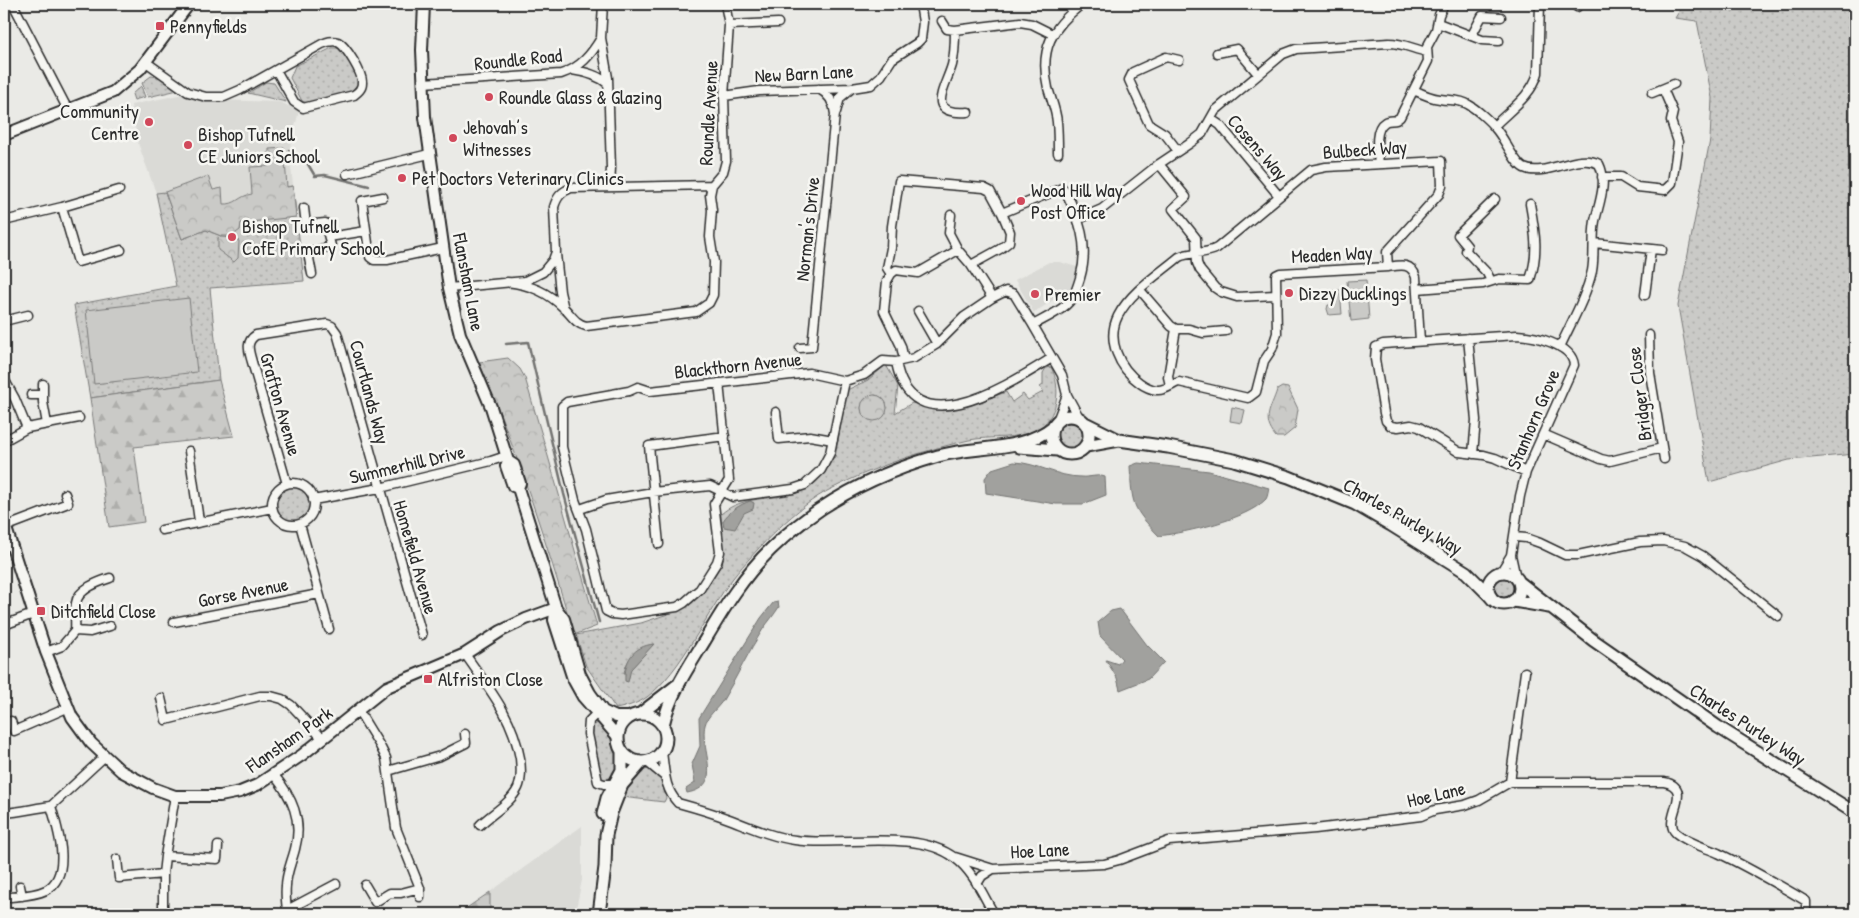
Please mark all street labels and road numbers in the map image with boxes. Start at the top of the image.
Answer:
street label: Roundle Road [473,41,564,77]
street label: New Barn Lane [754,57,854,89]
street label: Roundle Avenue [692,59,724,166]
street label: Cosens Way [1222,108,1294,186]
street label: Bulbeck Way [1322,133,1408,165]
street label: Norman's Drive [789,175,825,282]
street label: Flansham Lane [447,230,491,333]
street label: Meaden Way [1291,239,1373,269]
street label: Courtlands Way [344,337,396,447]
street label: Blackthorn Avenue [673,345,803,385]
street label: Bridger Close [1620,345,1658,442]
street label: Grafton Avenue [254,349,308,459]
street label: Stanhorn Grove [1500,365,1566,473]
street label: Summerhill Drive [347,438,468,490]
street label: Charles Purley Way [1339,471,1467,561]
street label: Homefield Avenue [387,497,445,617]
street label: Gorse Avenue [196,570,291,613]
street label: Charles Purley Way [1685,677,1811,771]
street label: Flansham Park [240,700,338,779]
street label: Hoe Lane [1404,775,1468,813]
street label: Hoe Lane [1010,835,1071,865]

